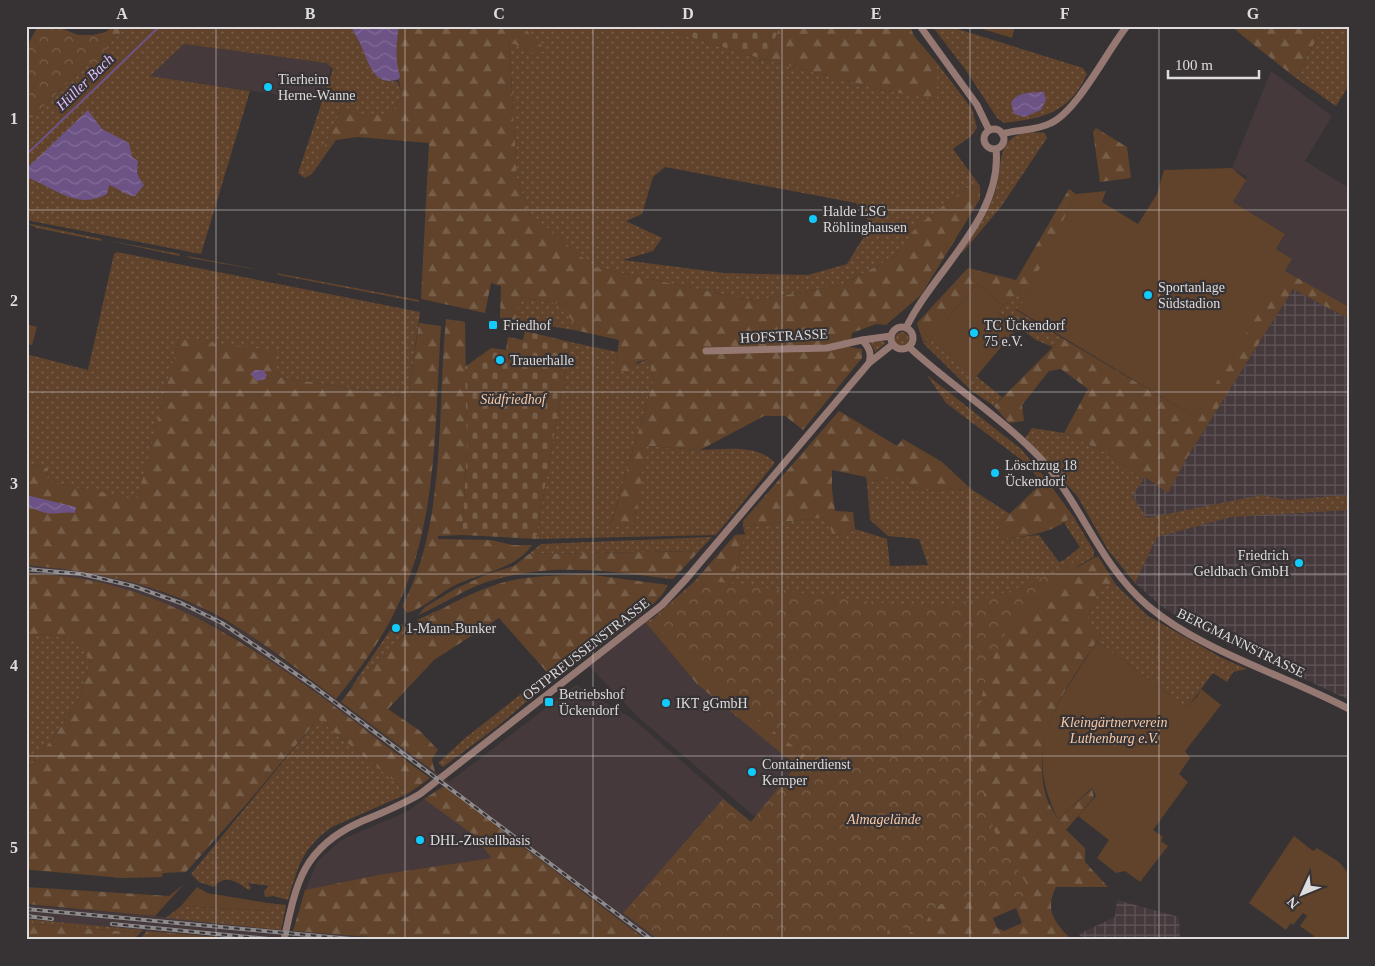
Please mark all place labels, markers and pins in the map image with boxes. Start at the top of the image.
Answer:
place label: Tierheim Herne-Wanne [278,72,355,103]
marker: Tierheim Herne-Wanne [262,81,274,93]
place label: Halde LSG Röhlinghausen [823,204,907,235]
marker: Halde LSG Röhlinghausen [807,213,819,225]
place label: Sportanlage Südstadion [1158,280,1225,311]
marker: Sportanlage Südstadion [1142,289,1154,301]
place label: TC Ückendorf 75 e.V. [984,317,1066,349]
place label: Friedhof [503,318,552,333]
marker: Friedhof [487,319,499,331]
marker: TC Ückendorf 75 e.V. [968,327,980,339]
place label: Trauerhalle [510,353,574,368]
marker: Trauerhalle [494,354,506,366]
place label: Löschzug 18 Ückendorf [1005,458,1077,489]
marker: Löschzug 18 Ückendorf [989,467,1001,479]
place label: Friedrich Geldbach GmbH [1194,548,1289,579]
marker: Friedrich Geldbach GmbH [1293,557,1305,569]
place label: 1-Mann-Bunker [406,621,497,636]
marker: 1-Mann-Bunker [390,622,402,634]
place label: Betriebshof Ückendorf [559,687,625,718]
marker: Betriebshof Ückendorf [543,696,555,708]
place label: IKT gGmbH [676,696,748,711]
marker: IKT gGmbH [660,697,672,709]
place label: Containerdienst Kemper [762,757,851,788]
marker: Containerdienst Kemper [746,766,758,778]
place label: DHL-Zustellbasis [430,833,530,848]
marker: DHL-Zustellbasis [414,834,426,846]

